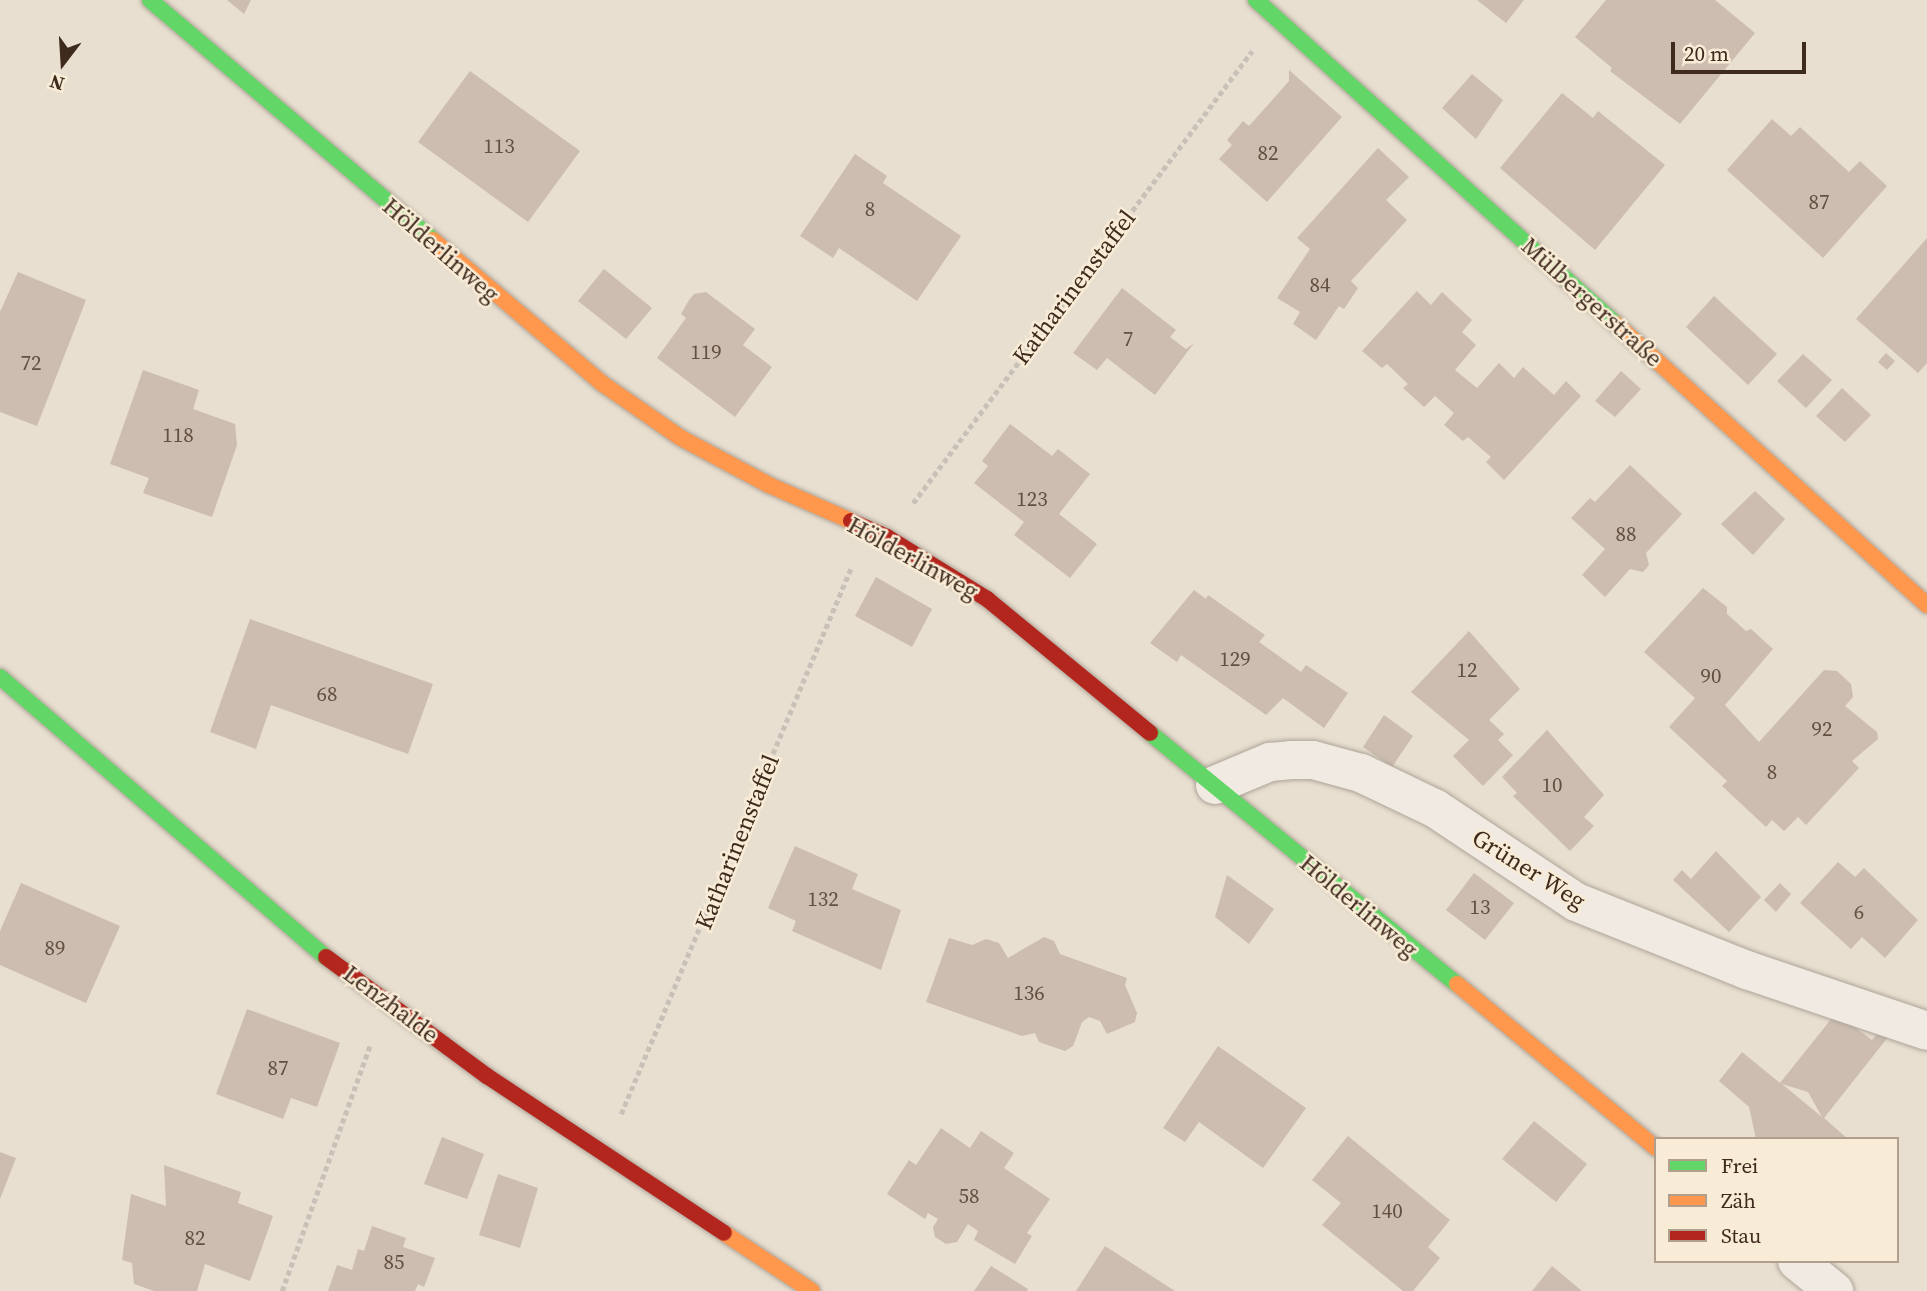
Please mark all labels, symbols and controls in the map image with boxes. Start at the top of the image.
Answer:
north arrow [28,28,98,98]
scale bar [1675,28,1810,72]
text: 20 m [1684,39,1729,68]
text: N [46,69,67,98]
house number: 113 [483,133,515,159]
house number: 82 [1258,140,1278,166]
house number: 87 [1809,189,1829,215]
street label: Hölderlinweg [377,192,505,308]
house number: 8 [865,196,875,222]
street label: Katharinenstaffel [1007,204,1141,370]
street label: Mülbergerstraße [1516,231,1668,373]
house number: 84 [1310,272,1330,298]
house number: 7 [1123,326,1133,352]
house number: 119 [690,339,722,365]
house number: 72 [21,350,41,376]
house number: 118 [162,422,194,448]
house number: 123 [1016,486,1048,512]
street label: Hölderlinweg [843,510,983,606]
house number: 88 [1616,521,1636,547]
house number: 129 [1219,646,1251,672]
house number: 12 [1457,657,1477,683]
house number: 90 [1701,663,1721,689]
house number: 68 [317,681,337,707]
house number: 92 [1812,716,1832,742]
street label: Katharinenstaffel [689,750,785,934]
house number: 8 [1767,759,1777,785]
house number: 10 [1542,772,1562,798]
street label: Grüner Weg [1467,823,1591,915]
street label: Hölderlinweg [1294,848,1424,964]
house number: 132 [807,886,839,912]
house number: 13 [1470,894,1490,920]
house number: 6 [1854,899,1864,925]
house number: 89 [45,935,65,961]
street label: Lenzhalde [338,959,444,1049]
house number: 136 [1013,980,1045,1006]
house number: 87 [268,1055,288,1081]
legend [1654,1137,1899,1263]
text: Frei [1721,1151,1758,1180]
house number: 58 [959,1183,979,1209]
text: Zäh [1721,1186,1756,1215]
house number: 140 [1371,1198,1403,1224]
text: Stau [1721,1221,1761,1250]
house number: 82 [185,1225,205,1251]
house number: 85 [384,1249,404,1275]

